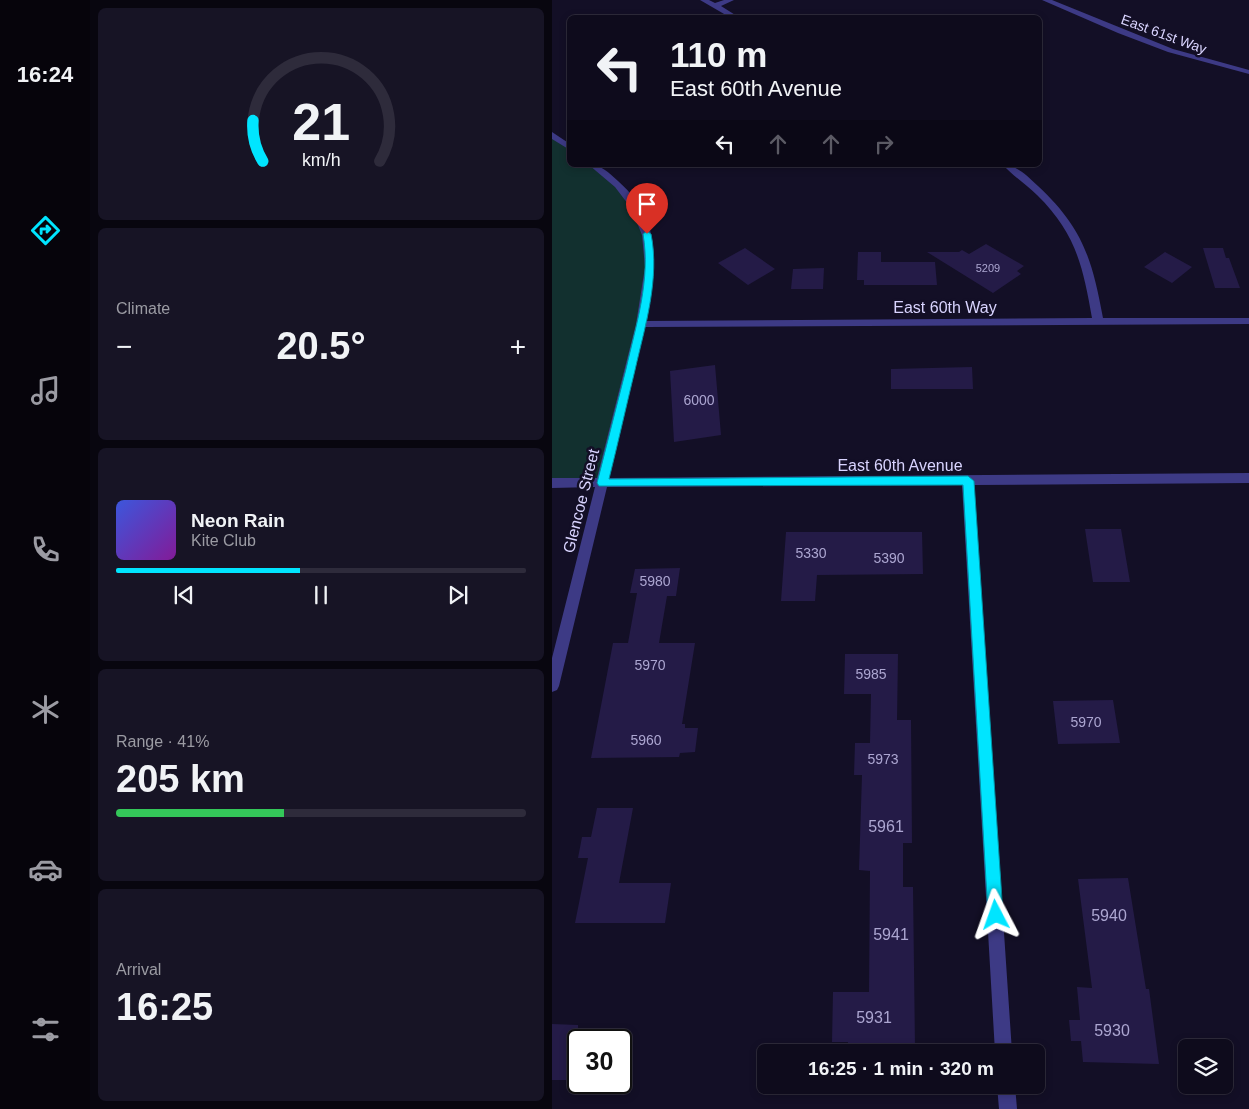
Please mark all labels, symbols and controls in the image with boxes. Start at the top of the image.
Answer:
street label: East 61st Way [1119,11,1209,57]
icon: left [587,35,652,100]
text: 110 m [670,35,767,74]
text: 16:24 [17,62,73,87]
text: East 60th Avenue [670,76,842,101]
text: 21 [292,93,350,151]
icon: left [711,130,739,158]
icon: ahead [764,130,792,158]
icon: ahead [817,130,845,158]
icon: right [870,130,898,158]
text: km/h [302,150,340,170]
pin [626,183,668,234]
icon: arrive [633,190,661,218]
icon: directions [28,213,63,248]
house number: 5209 [976,262,1000,274]
street label: East 60th Way [893,299,997,316]
text: Climate [116,300,170,317]
text: 20.5° [276,325,366,367]
text: − [116,331,132,362]
text: + [510,331,526,362]
icon: music [28,373,63,408]
house number: 6000 [683,392,715,408]
street label: Glencoe Street [560,447,602,555]
street label: East 60th Avenue [837,457,963,474]
text: Neon Rain [191,510,285,531]
icon: phone [28,532,63,567]
text: Kite Club [191,532,256,549]
house number: 5330 [795,545,827,561]
house number: 5390 [873,550,905,566]
house number: 5980 [639,573,671,589]
icon: previous [170,581,198,609]
icon: pause [307,581,335,609]
icon: next [444,581,472,609]
house number: 5970 [634,657,666,673]
house number: 5985 [855,666,887,682]
icon: climate [28,692,63,727]
house number: 5970 [1070,714,1102,730]
house number: 5960 [630,732,662,748]
text: Range · 41% [116,733,209,750]
house number: 5973 [867,751,899,767]
text: 205 km [116,758,245,800]
house number: 5961 [868,818,904,835]
icon: car [28,852,63,887]
position arrow [969,888,1021,940]
house number: 5940 [1091,907,1127,924]
house number: 5941 [873,926,909,943]
text: Arrival [116,961,161,978]
text: 16:25 [116,986,213,1028]
house number: 5931 [856,1009,892,1026]
icon: filters [28,1012,63,1047]
house number: 5930 [1094,1022,1130,1039]
speed limit sign: 30 [567,1029,632,1094]
map controls [1178,1039,1233,1094]
button: layers [1178,1039,1233,1094]
text: 16:25 · 1 min · 320 m [808,1058,994,1079]

